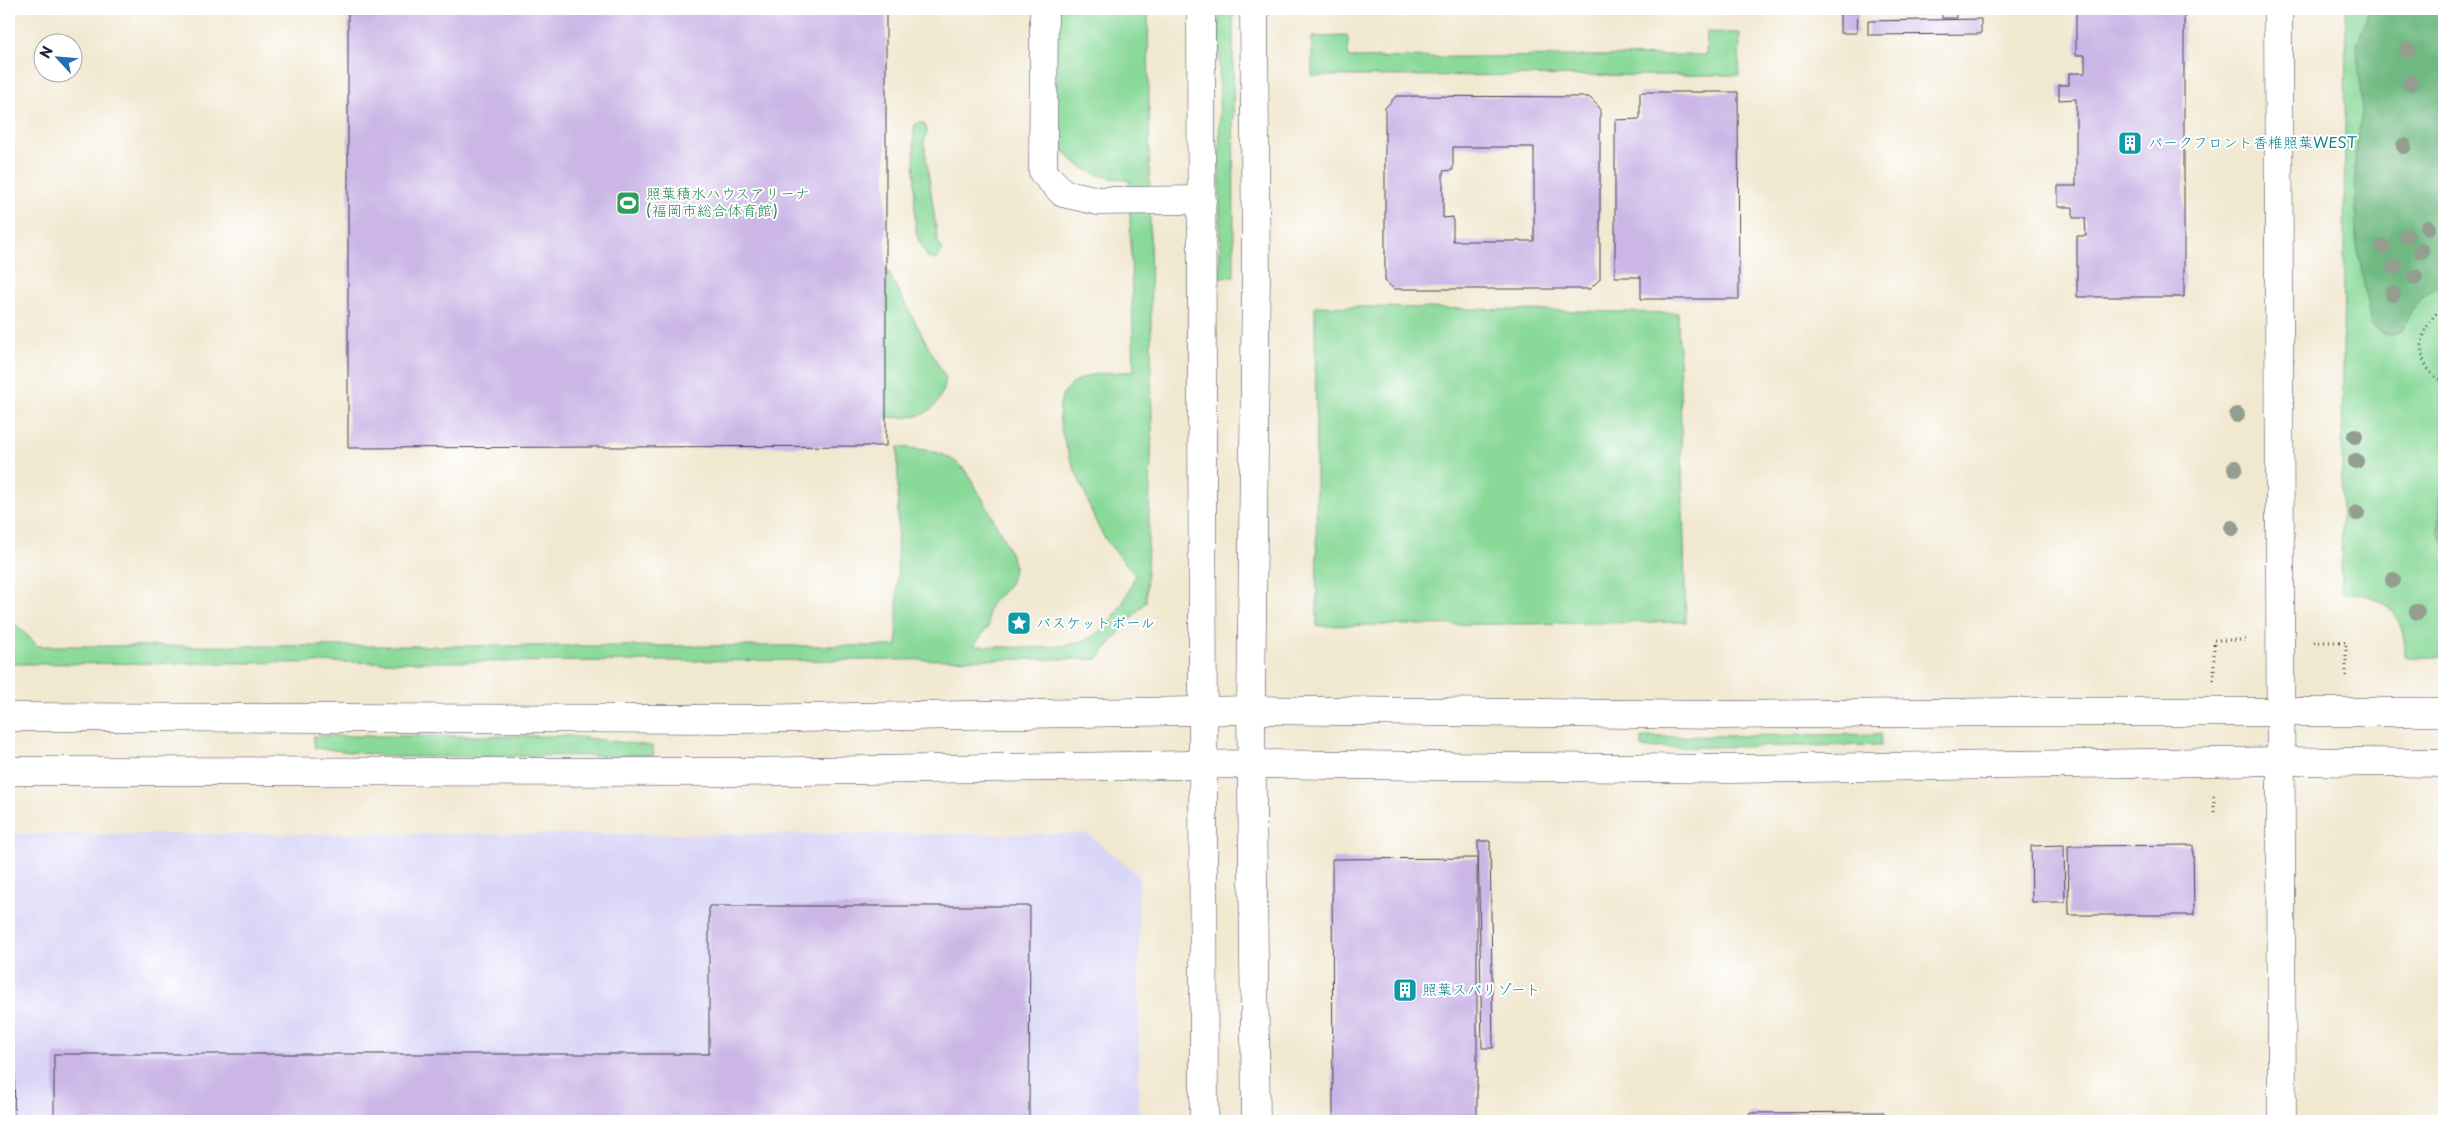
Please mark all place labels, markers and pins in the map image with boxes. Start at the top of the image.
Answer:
building icon: パークフロント香椎照葉WEST [2117,130,2143,156]
place label: パークフロント香椎照葉WEST [2148,130,2358,153]
place label: 照葉積水ハウスアリーナ (福岡市総合体育館) [646,181,810,221]
sports icon: 照葉積水ハウスアリーナ (福岡市総合体育館) [615,190,641,216]
place icon: バスケットボール [1006,610,1032,636]
place label: バスケットボール [1036,610,1155,633]
building icon: 照葉スパリゾート [1392,977,1418,1003]
place label: 照葉スパリゾート [1422,977,1541,1000]

